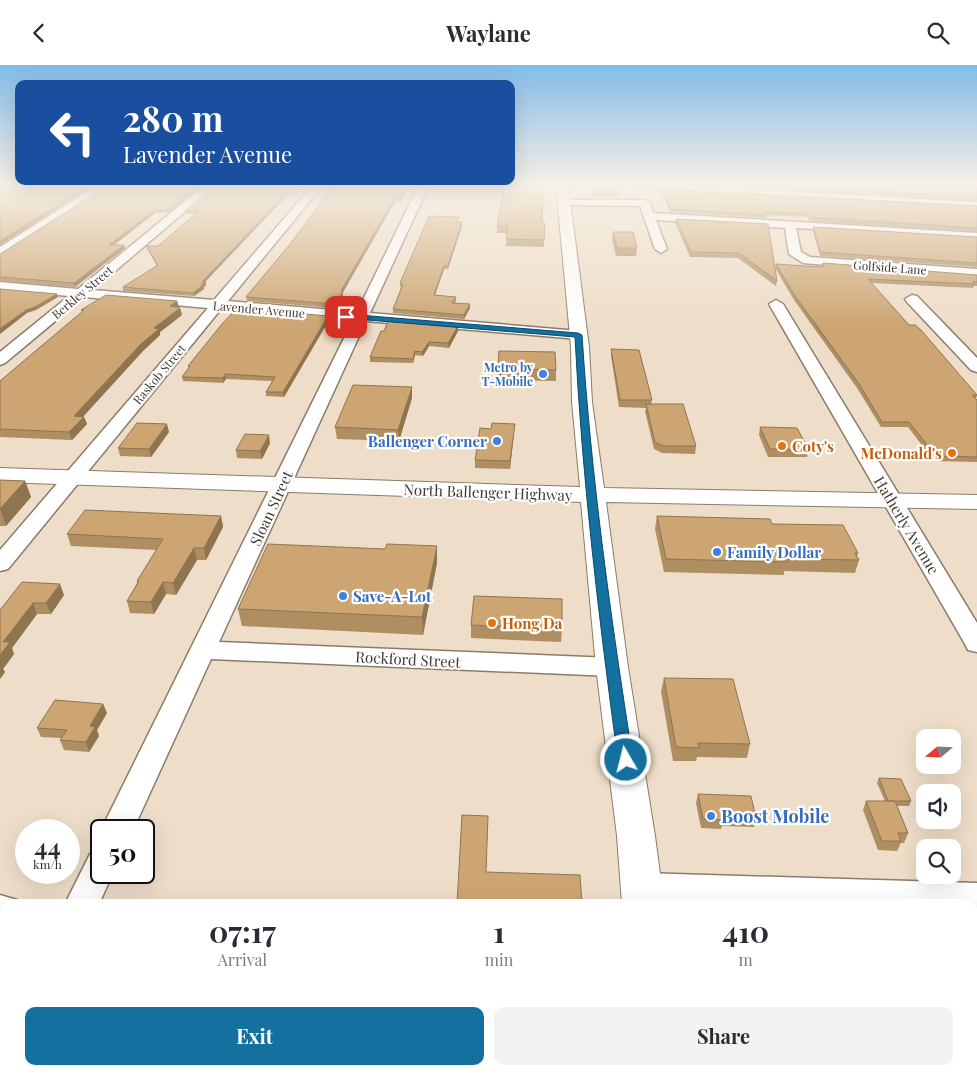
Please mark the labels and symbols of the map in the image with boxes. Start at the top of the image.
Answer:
street label: Golfside Lane [853,256,927,278]
street label: Berkley Street [48,261,116,322]
pin [325,296,367,338]
street label: Lavender Avenue [212,297,306,321]
street label: Raskob Street [129,340,189,407]
place label: Metro by T-Mobile [482,359,534,389]
marker: Metro by T-Mobile [537,368,549,380]
place label: Ballenger Corner [368,431,487,451]
marker: Ballenger Corner [491,435,503,447]
place label: Coty's [792,436,834,456]
marker: Coty's [776,440,788,452]
place label: McDonald's [861,443,942,463]
marker: McDonald's [946,447,958,459]
street label: Sloan Street [245,466,297,549]
street label: Hatherly Avenue [870,472,944,578]
street label: North Ballenger Highway [403,479,573,505]
place label: Family Dollar [727,542,821,562]
marker: Family Dollar [711,546,723,558]
place label: Save-A-Lot [353,586,432,606]
marker: Save-A-Lot [337,590,349,602]
place label: Hong Da [502,613,563,633]
marker: Hong Da [486,617,498,629]
street label: Rockford Street [355,646,462,672]
north arrow [916,729,961,774]
position arrow [599,733,651,785]
place label: Boost Mobile [721,804,829,828]
marker: Boost Mobile [705,810,717,822]
speed limit sign: 50 [90,819,155,884]

